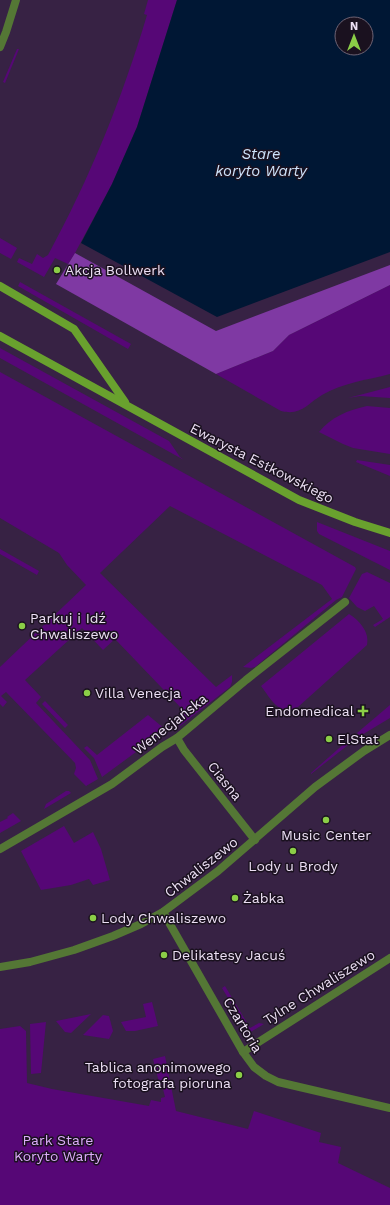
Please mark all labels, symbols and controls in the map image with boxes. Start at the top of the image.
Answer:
north arrow [334,16,374,56]
text: N [350,20,358,33]
water label: Stare koryto Warty [215,145,308,180]
place label: Akcja Bollwerk [65,262,165,278]
marker: Akcja Bollwerk [52,265,62,275]
street label: Ewarysta Estkowskiego [188,420,336,506]
place label: Parkuj i Idź Chwaliszewo [30,610,118,642]
marker: Parkuj i Idź Chwaliszewo [17,621,27,631]
place label: Villa Venecja [95,685,181,701]
marker: Villa Venecja [82,688,92,698]
street label: Wenecjańska [130,690,210,758]
place label: Endomedical [265,703,355,719]
marker: Endomedical [357,705,369,717]
place label: ElStat [337,731,379,747]
marker: ElStat [324,734,334,744]
street label: Ciasna [205,758,245,804]
marker: Music Center [321,815,331,825]
place label: Music Center [281,827,371,843]
street label: Chwaliszewo [161,834,241,900]
marker: Lody u Brody [288,846,298,856]
place label: Lody u Brody [248,858,338,874]
place label: Żabka [243,890,284,906]
marker: Żabka [230,893,240,903]
place label: Lody Chwaliszewo [101,910,226,926]
marker: Lody Chwaliszewo [88,913,98,923]
street label: Tylne Chwaliszewo [260,946,378,1028]
place label: Delikatesy Jacuś [172,947,285,963]
marker: Delikatesy Jacuś [159,950,169,960]
street label: Czartoria [220,994,266,1056]
place label: Tablica anonimowego fotografa pioruna [85,1059,231,1091]
marker: Tablica anonimowego fotografa pioruna [234,1070,244,1080]
park label: Park Stare Koryto Warty [14,1132,103,1164]

